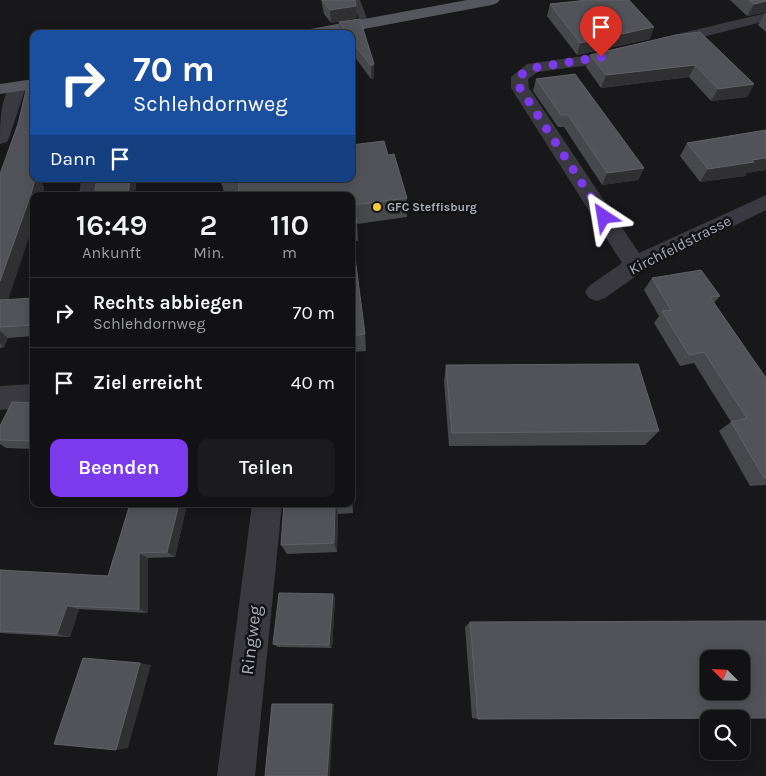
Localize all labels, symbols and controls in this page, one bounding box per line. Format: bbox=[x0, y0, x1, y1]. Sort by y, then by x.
pin bbox=[580, 6, 622, 57]
icon: arrive bbox=[587, 13, 615, 41]
text: 70 m bbox=[133, 49, 215, 90]
icon: right bbox=[50, 50, 115, 115]
text: Schlehdornweg bbox=[133, 91, 288, 117]
icon: arrive bbox=[106, 145, 134, 173]
text: Dann bbox=[50, 148, 96, 170]
position arrow bbox=[577, 190, 629, 242]
place label: GFC Steffisburg bbox=[387, 200, 477, 214]
marker: GFC Steffisburg bbox=[371, 201, 383, 213]
text: 16:49 bbox=[76, 207, 147, 243]
text: 2 bbox=[200, 207, 218, 243]
text: 110 bbox=[270, 207, 309, 243]
street label: Kirchfeldstrasse bbox=[626, 211, 734, 279]
text: Ankunft bbox=[82, 243, 141, 262]
text: Min. bbox=[193, 243, 224, 262]
text: m bbox=[282, 243, 297, 262]
text: Rechts abbiegen bbox=[93, 292, 243, 314]
icon: right bbox=[50, 299, 78, 327]
text: 70 m bbox=[293, 302, 335, 324]
text: Schlehdornweg bbox=[93, 314, 205, 333]
icon: arrive bbox=[50, 369, 78, 397]
text: Ziel erreicht bbox=[93, 372, 203, 394]
text: 40 m bbox=[291, 372, 335, 394]
button: Beenden bbox=[50, 439, 188, 497]
button: Teilen bbox=[198, 439, 335, 497]
street label: Ringweg bbox=[236, 604, 266, 676]
north arrow bbox=[700, 650, 750, 700]
map controls bbox=[700, 650, 750, 760]
button: search bbox=[700, 710, 750, 760]

